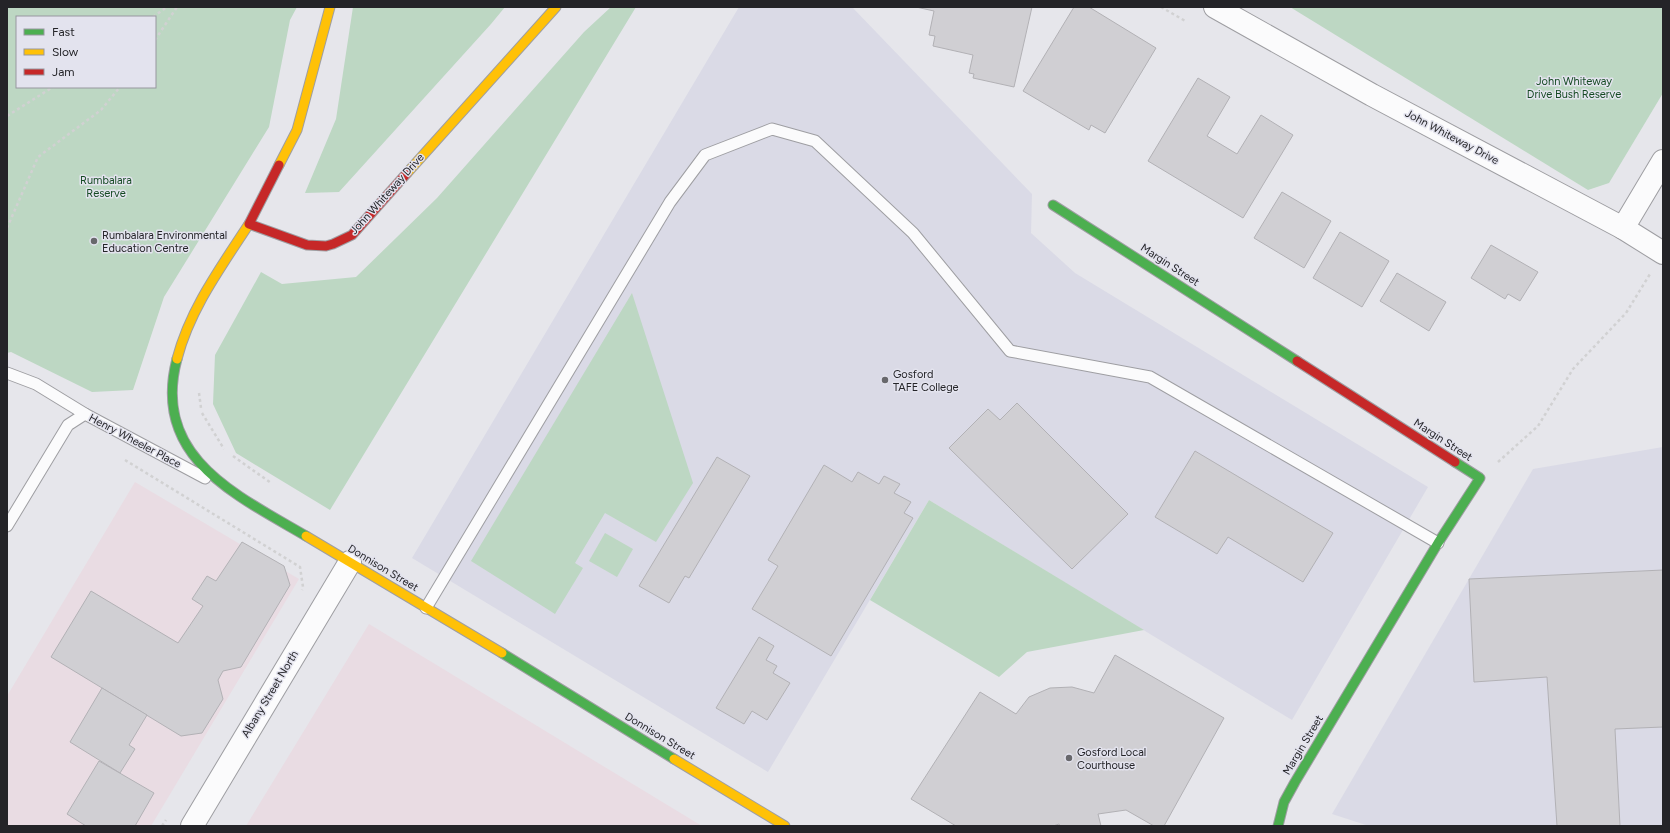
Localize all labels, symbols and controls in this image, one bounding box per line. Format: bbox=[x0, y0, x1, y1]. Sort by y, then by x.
legend bbox=[16, 16, 156, 88]
text: Fast bbox=[52, 25, 75, 39]
text: Slow bbox=[52, 45, 79, 59]
text: Jam bbox=[52, 65, 75, 79]
park label: John Whiteway Drive Bush Reserve bbox=[1527, 75, 1621, 101]
street label: John Whiteway Drive bbox=[1403, 107, 1501, 167]
street label: John Whiteway Drive bbox=[347, 151, 427, 237]
park label: Rumbalara Reserve bbox=[80, 174, 132, 200]
place label: Rumbalara Environmental Education Centre bbox=[102, 229, 227, 255]
marker: Rumbalara Environmental Education Centre bbox=[89, 236, 99, 246]
street label: Margin Street bbox=[1138, 241, 1202, 289]
place label: Gosford TAFE College bbox=[893, 368, 959, 394]
marker: Gosford TAFE College bbox=[880, 375, 890, 385]
street label: Henry Wheeler Place bbox=[87, 411, 183, 471]
street label: Margin Street bbox=[1411, 416, 1475, 464]
street label: Donnison Street bbox=[345, 542, 421, 594]
street label: Albany Street North bbox=[239, 648, 301, 740]
street label: Donnison Street bbox=[622, 710, 698, 762]
street label: Margin Street bbox=[1280, 713, 1326, 777]
place label: Gosford Local Courthouse bbox=[1077, 746, 1146, 772]
marker: Gosford Local Courthouse bbox=[1064, 753, 1074, 763]

